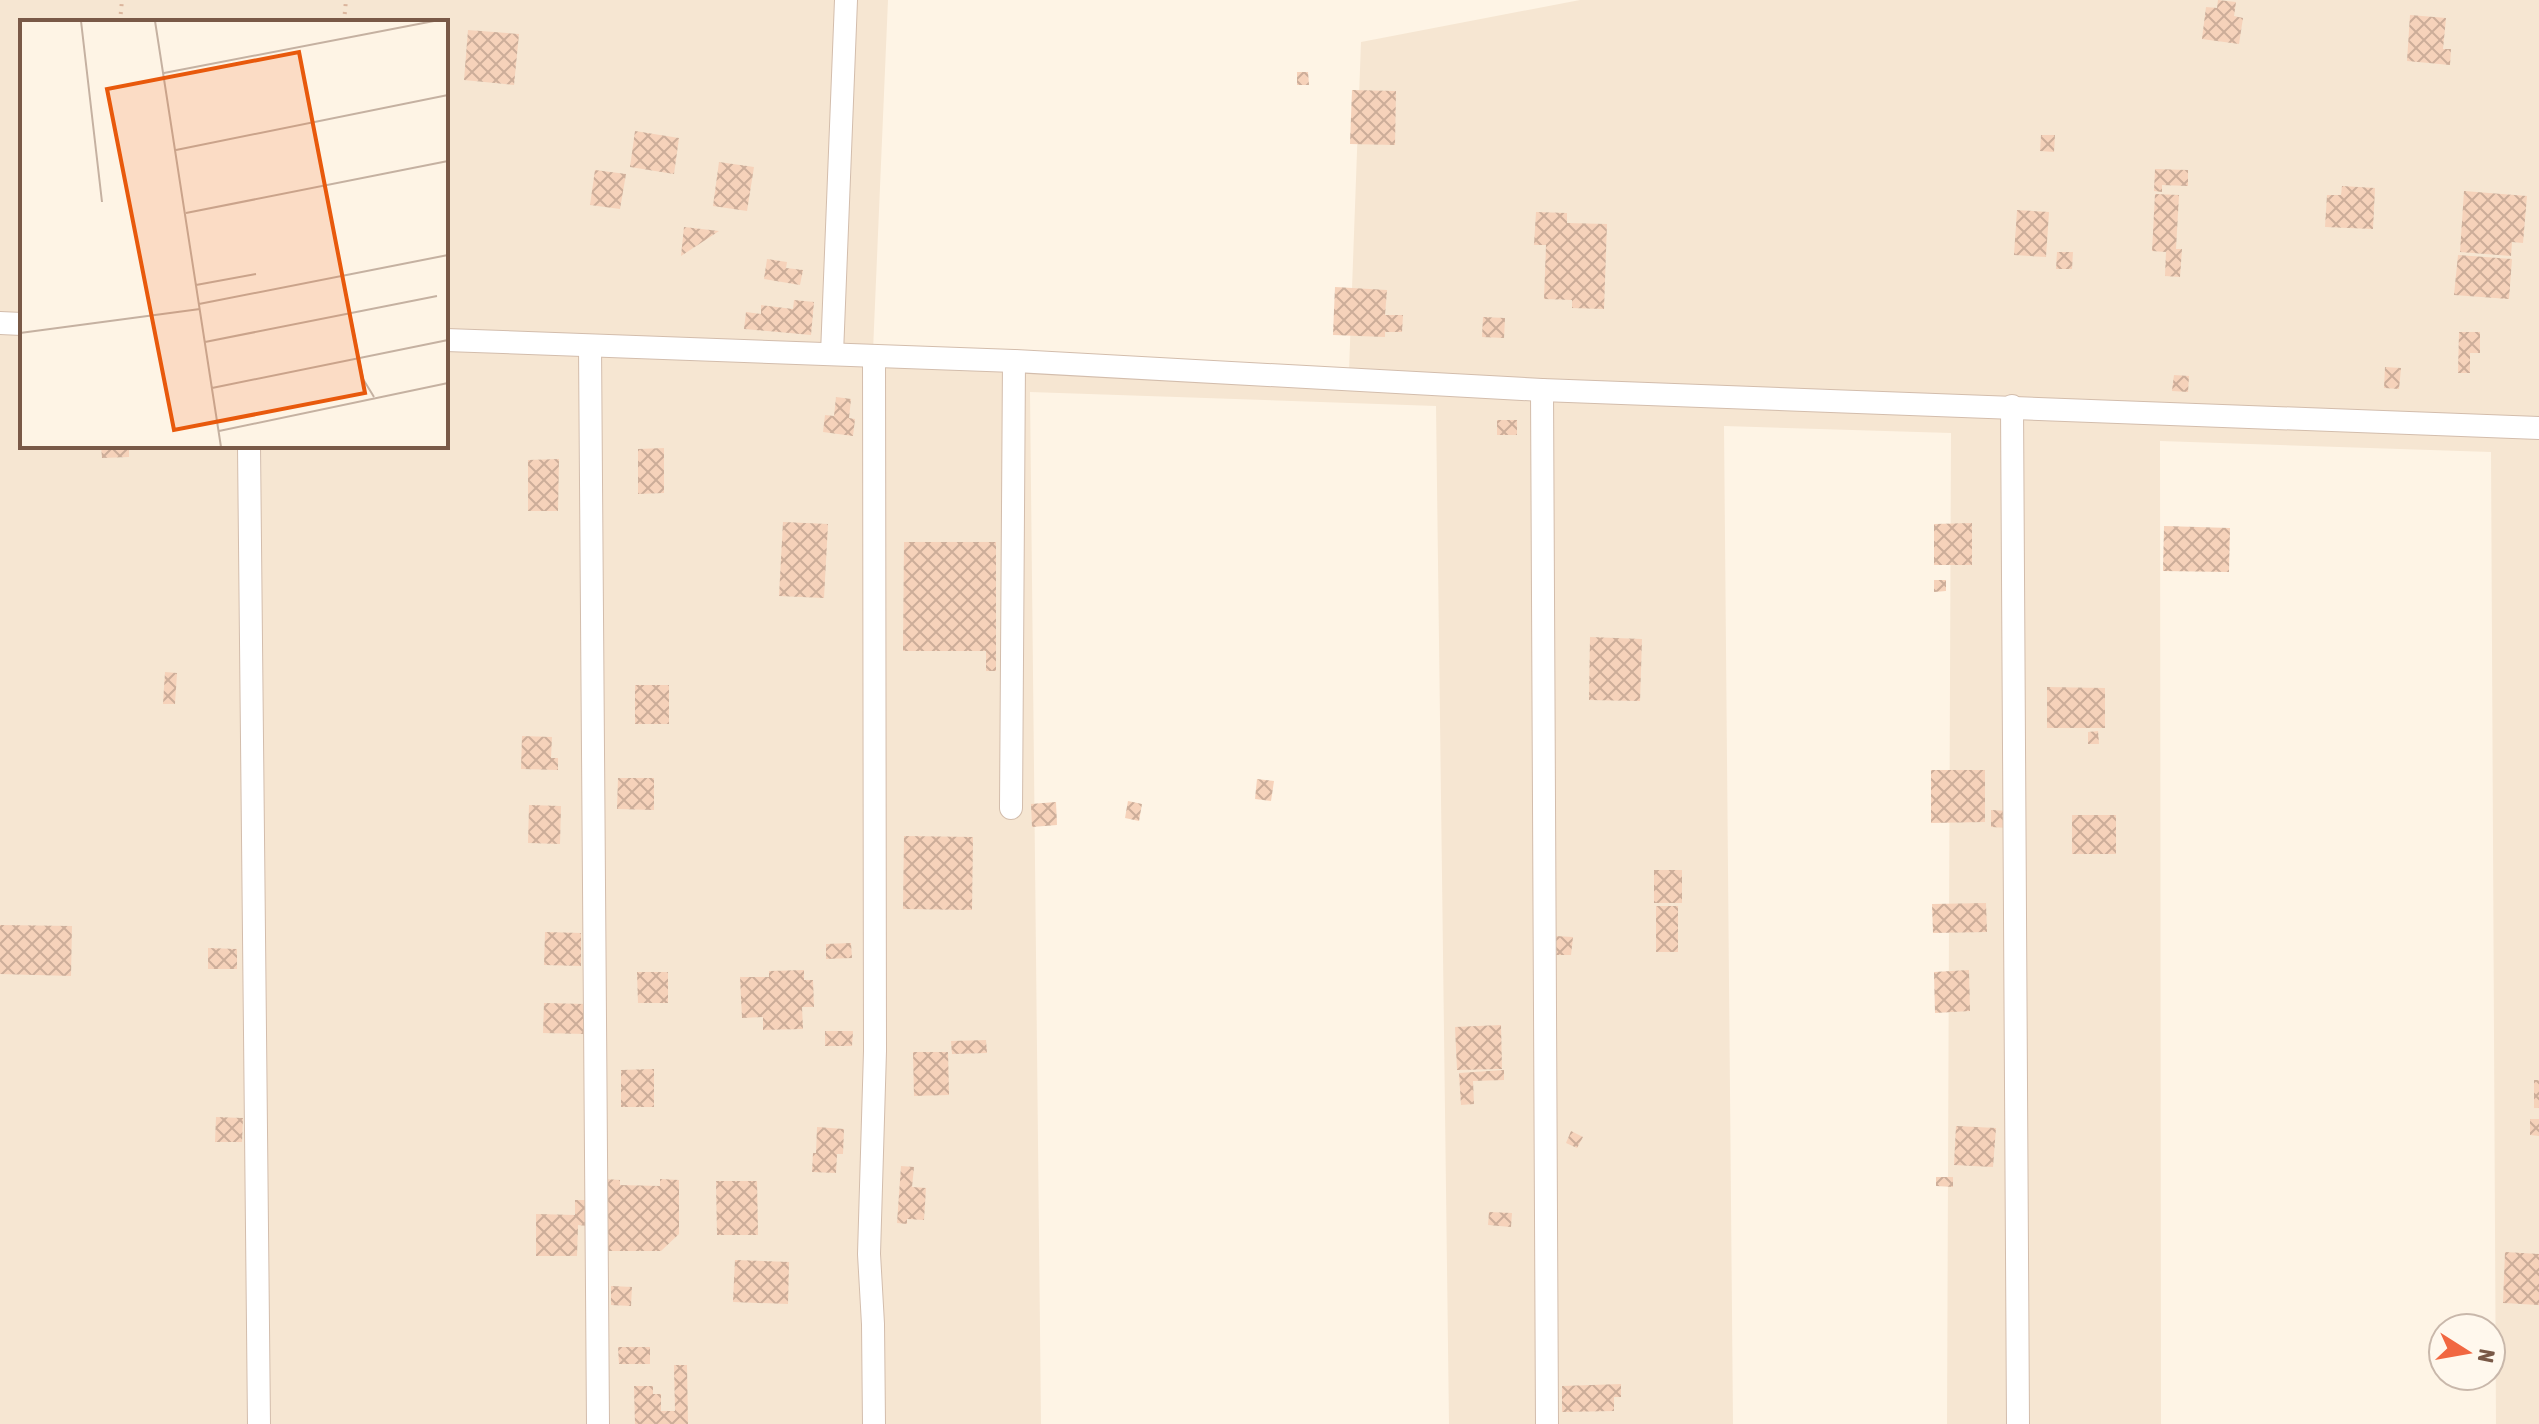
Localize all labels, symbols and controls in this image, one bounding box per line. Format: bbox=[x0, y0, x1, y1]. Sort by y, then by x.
inset map bbox=[20, 20, 448, 448]
north arrow bbox=[2427, 1312, 2507, 1392]
text: N bbox=[2473, 1347, 2501, 1365]

